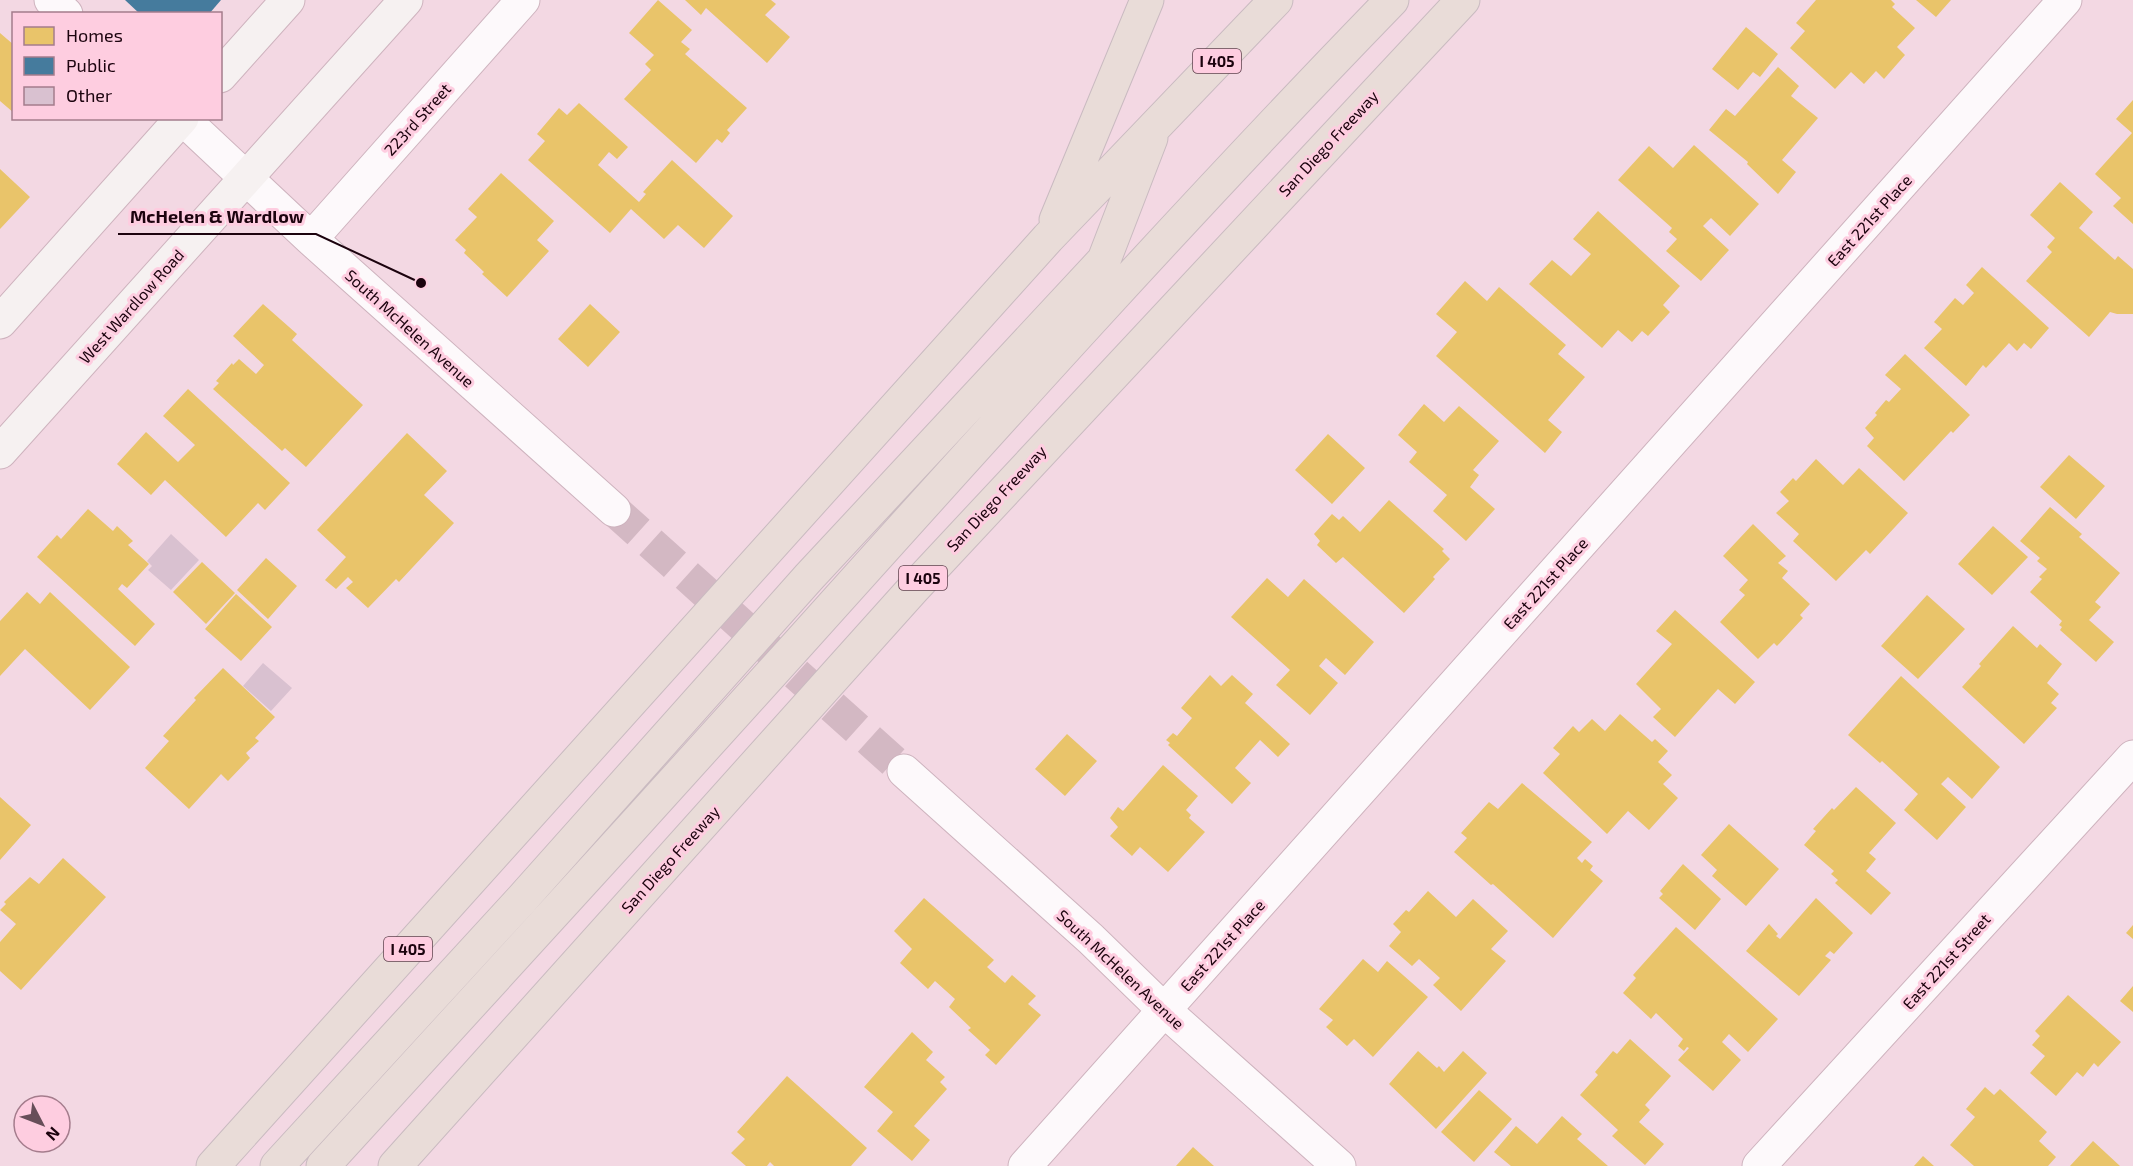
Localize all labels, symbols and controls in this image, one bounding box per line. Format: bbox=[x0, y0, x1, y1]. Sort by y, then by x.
legend bbox=[12, 12, 222, 120]
text: Homes bbox=[66, 24, 123, 46]
road number: I 405 bbox=[1193, 49, 1241, 73]
text: Public bbox=[66, 54, 116, 76]
street label: 223rd Street bbox=[380, 79, 454, 159]
text: Other bbox=[66, 84, 112, 106]
street label: San Diego Freeway bbox=[1274, 86, 1382, 200]
street label: East 221st Place bbox=[1823, 170, 1915, 270]
callout: McHelen & Wardlow bbox=[118, 198, 316, 234]
text: McHelen & Wardlow bbox=[130, 205, 305, 227]
street label: West Wardlow Road bbox=[75, 245, 187, 367]
street label: South McHelen Avenue bbox=[342, 265, 478, 391]
street label: San Diego Freeway bbox=[942, 441, 1050, 555]
street label: East 221st Place bbox=[1499, 533, 1591, 633]
road number: I 405 bbox=[899, 566, 947, 590]
street label: San Diego Freeway bbox=[617, 801, 723, 916]
street label: East 221st Place bbox=[1176, 895, 1268, 995]
street label: South McHelen Avenue bbox=[1054, 905, 1188, 1033]
street label: East 221st Street bbox=[1898, 909, 1994, 1013]
road number: I 405 bbox=[384, 937, 432, 961]
north arrow bbox=[12, 1094, 72, 1154]
text: N bbox=[43, 1124, 64, 1145]

